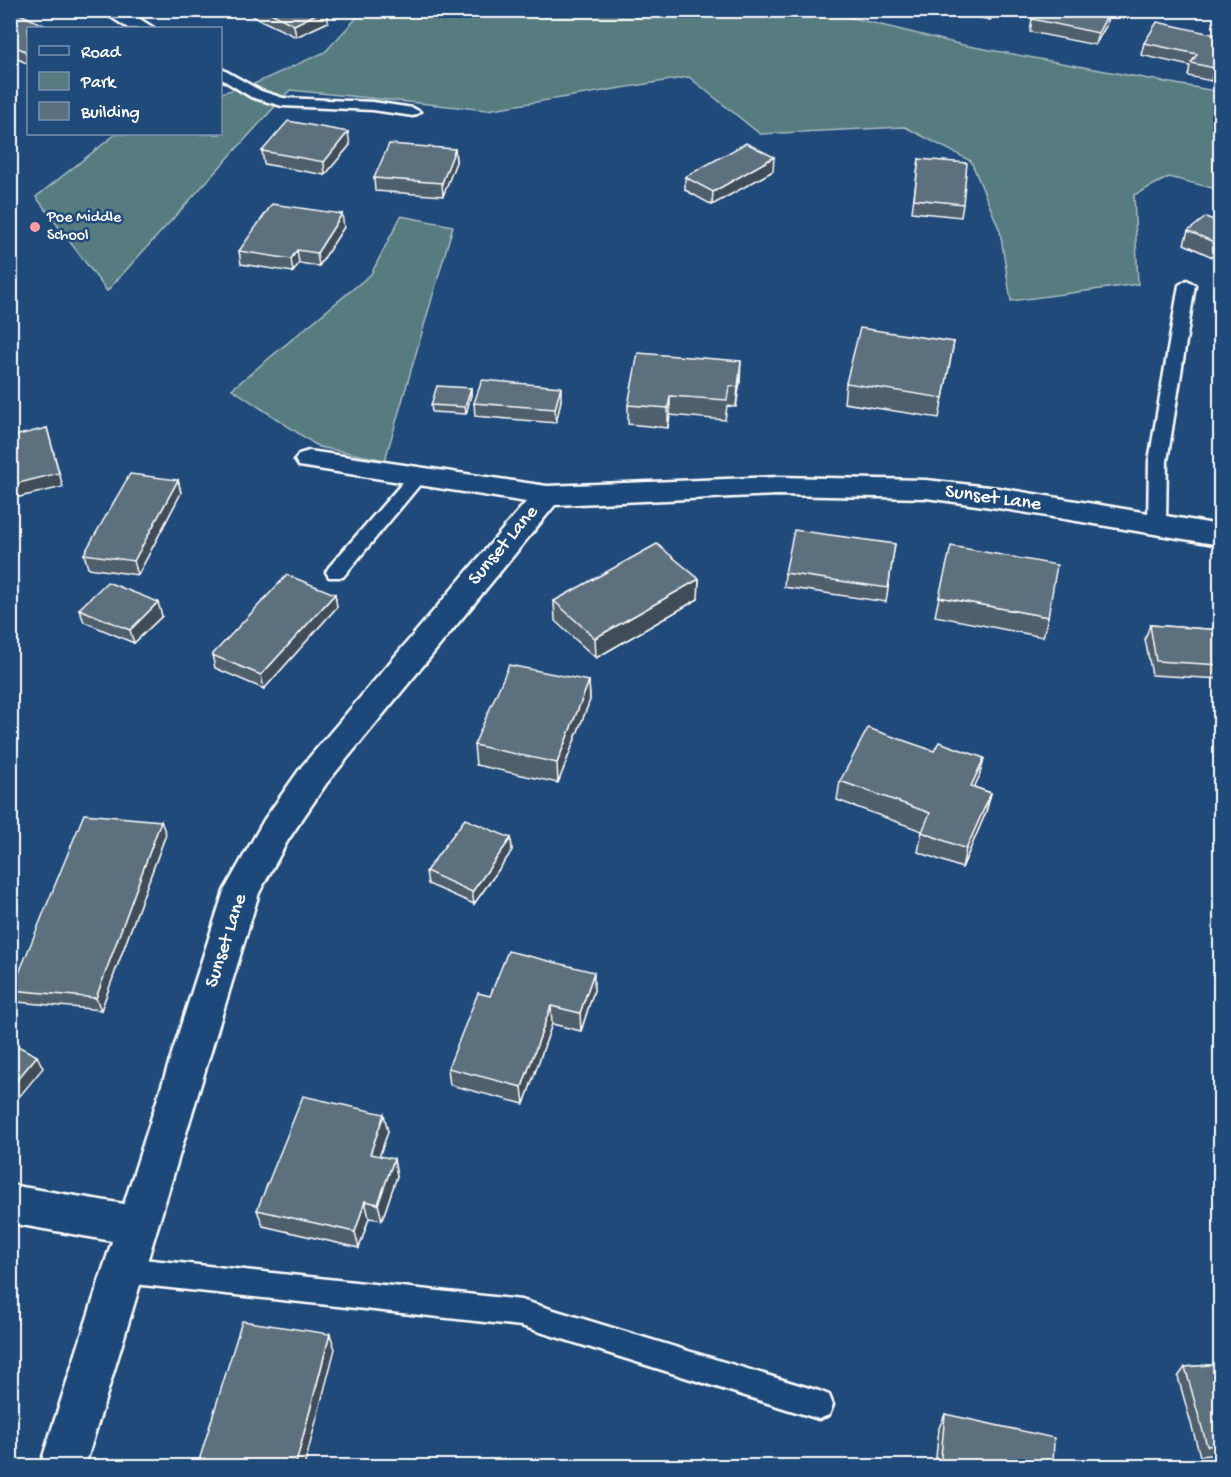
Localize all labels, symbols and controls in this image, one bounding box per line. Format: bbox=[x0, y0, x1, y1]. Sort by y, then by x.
legend bbox=[27, 27, 222, 135]
text: Road bbox=[81, 43, 122, 64]
text: Park bbox=[80, 73, 117, 94]
text: Building bbox=[80, 103, 140, 124]
place label: Poe Middle School bbox=[46, 209, 122, 246]
marker: Poe Middle School bbox=[28, 220, 42, 234]
street label: Sunset Lane bbox=[943, 481, 1043, 517]
street label: Sunset Lane bbox=[464, 501, 544, 591]
street label: Sunset Lane bbox=[201, 891, 253, 991]

